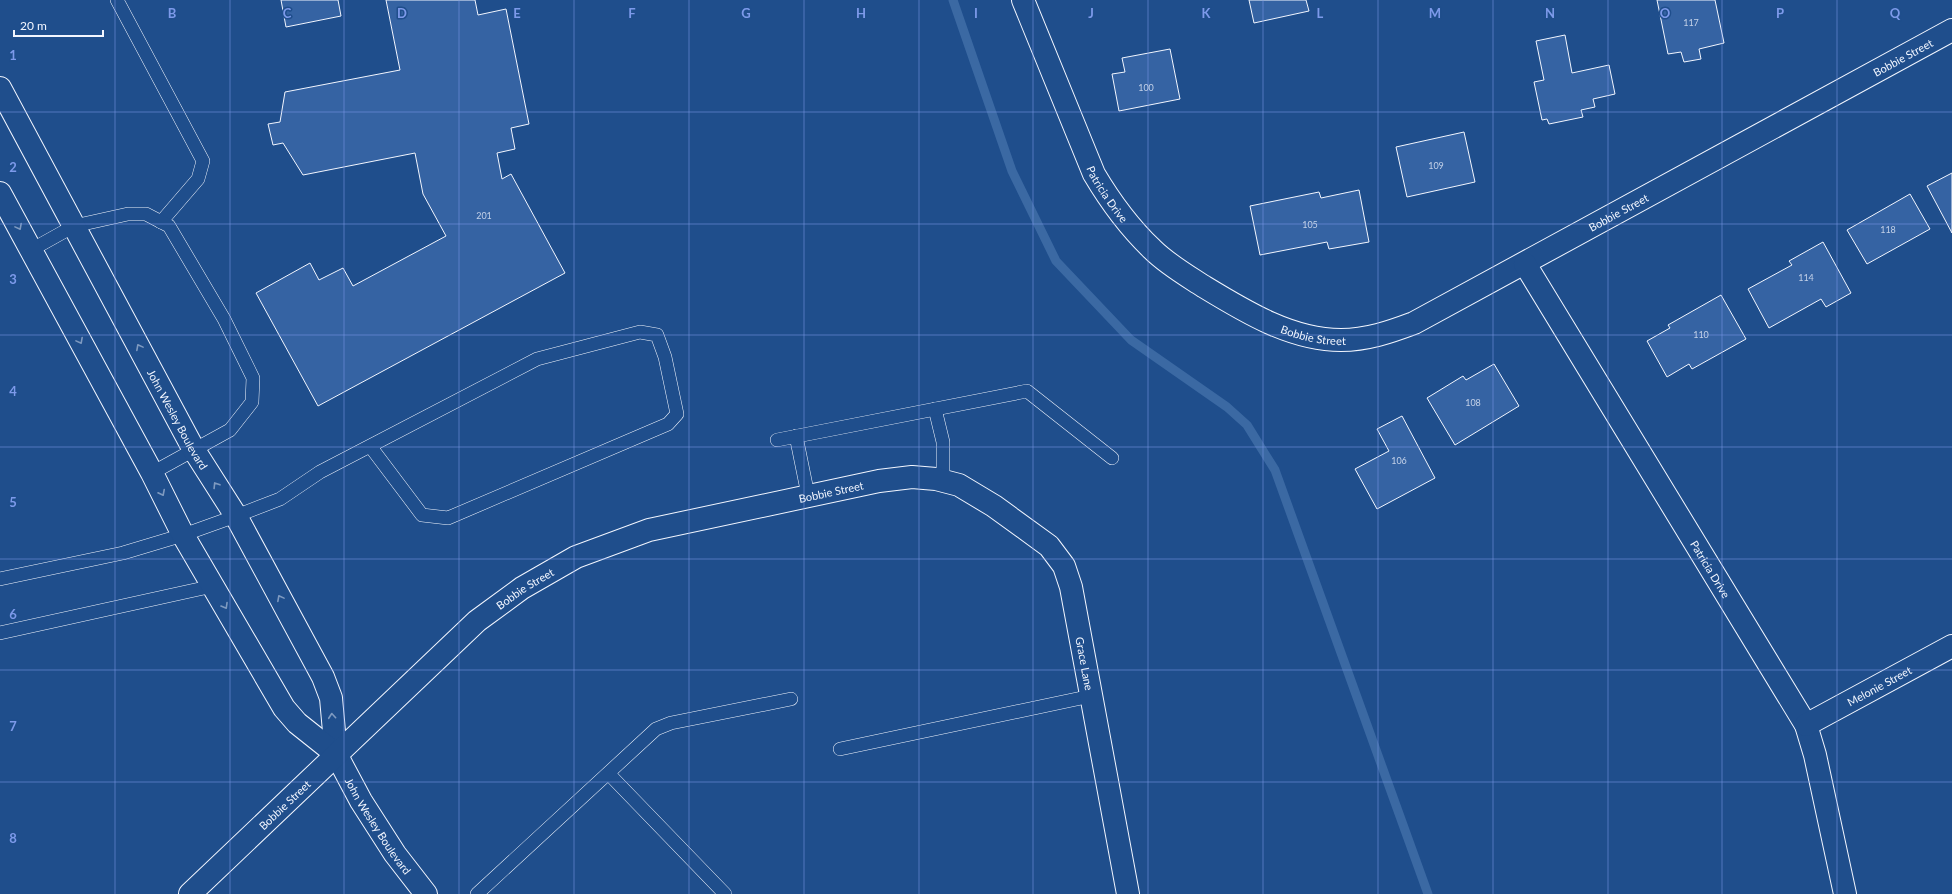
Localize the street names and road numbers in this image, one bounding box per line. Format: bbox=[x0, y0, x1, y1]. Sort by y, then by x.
street label: Bobbie Street bbox=[1871, 35, 1935, 78]
street label: Patricia Drive bbox=[1085, 164, 1131, 225]
street label: Bobbie Street bbox=[1586, 190, 1650, 233]
street label: Bobbie Street bbox=[1279, 322, 1346, 347]
street label: John Wesley Boulevard bbox=[145, 367, 211, 472]
street label: Bobbie Street bbox=[797, 478, 865, 504]
street label: Patricia Drive bbox=[1688, 538, 1733, 600]
street label: Bobbie Street bbox=[493, 565, 556, 611]
street label: Grace Lane bbox=[1074, 636, 1097, 691]
street label: Melonie Street bbox=[1845, 663, 1913, 708]
street label: John Wesley Boulevard bbox=[343, 775, 414, 876]
street label: Bobbie Street bbox=[256, 777, 313, 832]

